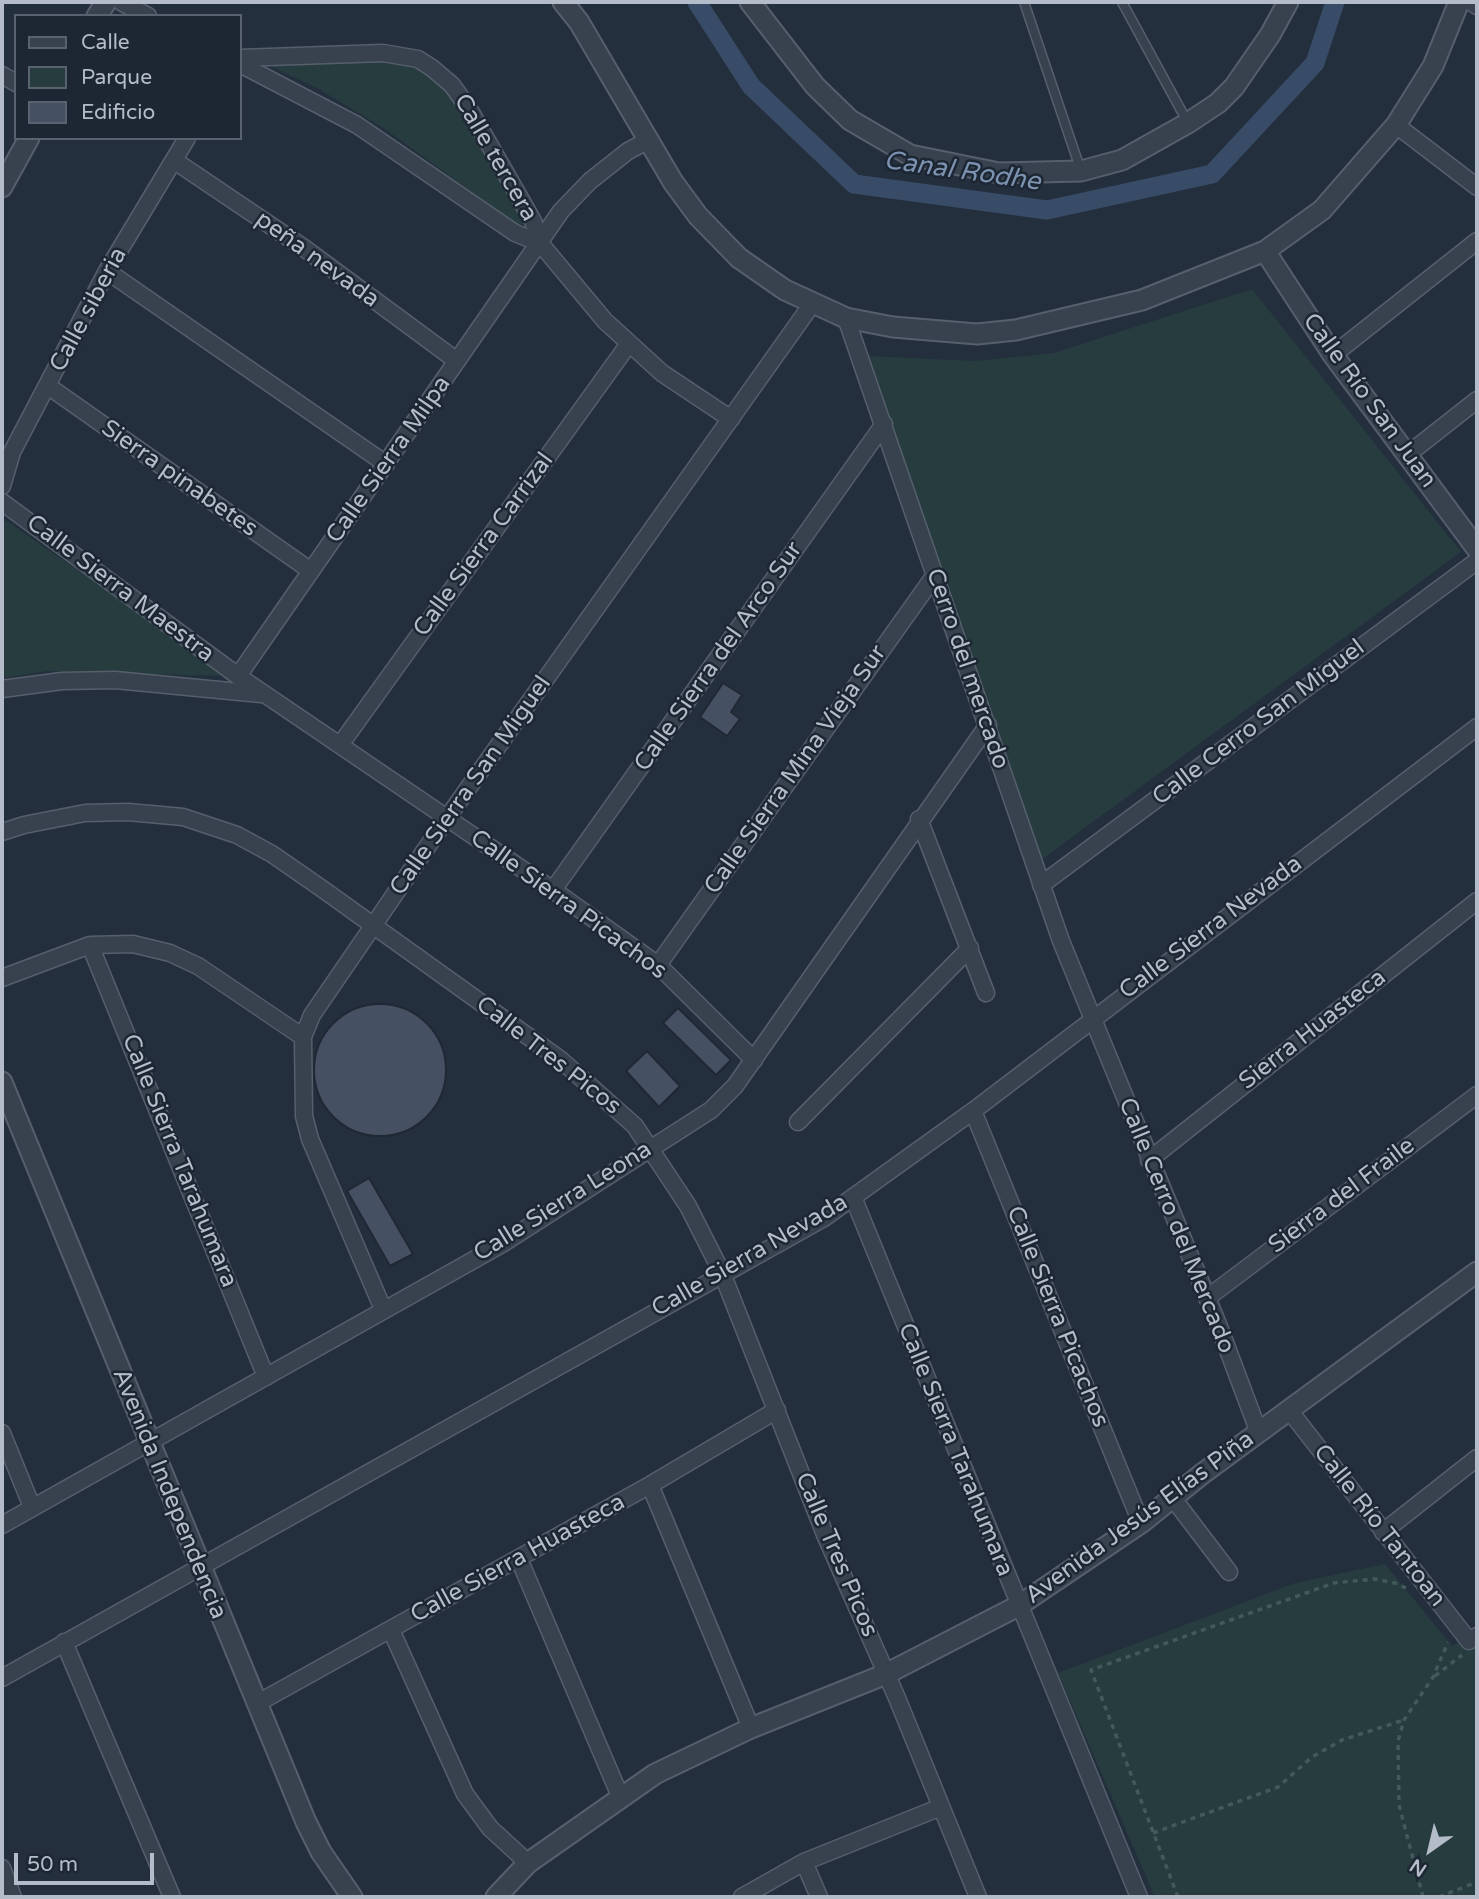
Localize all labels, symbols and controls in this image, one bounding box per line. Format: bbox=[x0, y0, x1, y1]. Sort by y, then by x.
legend bbox=[14, 14, 242, 140]
text: Calle bbox=[81, 30, 130, 55]
text: Parque bbox=[81, 65, 152, 90]
street label: Calle tercera bbox=[447, 89, 543, 227]
text: Edificio bbox=[81, 100, 155, 125]
water label: Canal Rodhe bbox=[882, 146, 1042, 198]
street label: peña nevada bbox=[250, 205, 384, 315]
street label: Calle siberia bbox=[44, 243, 134, 377]
street label: Calle Río San Juan bbox=[1296, 308, 1442, 494]
street label: Calle Sierra Milpa bbox=[321, 371, 457, 549]
street label: Sierra pinabetes bbox=[95, 414, 263, 544]
street label: Calle Sierra Carrizal bbox=[408, 447, 560, 643]
street label: Calle Sierra Maestra bbox=[20, 509, 220, 669]
street label: Calle Sierra del Arco Sur bbox=[629, 537, 809, 777]
street label: Cerro del mercado bbox=[919, 565, 1015, 773]
street label: Calle Cerro San Miguel bbox=[1147, 634, 1371, 812]
street label: Calle Sierra Mina Vieja Sur bbox=[699, 640, 893, 900]
street label: Calle Sierra San Miguel bbox=[384, 671, 558, 901]
street label: Calle Sierra Picachos bbox=[464, 824, 672, 986]
street label: Calle Sierra Nevada bbox=[1114, 850, 1308, 1006]
street label: Sierra Huasteca bbox=[1234, 964, 1392, 1096]
street label: Calle Tres Picos bbox=[470, 990, 626, 1122]
street label: Calle Sierra Tarahumara bbox=[115, 1030, 243, 1292]
street label: Calle Cerro del Mercado bbox=[1112, 1094, 1240, 1358]
street label: Sierra del Fraile bbox=[1263, 1132, 1421, 1260]
street label: Calle Sierra Leona bbox=[469, 1136, 657, 1268]
street label: Calle Sierra Nevada bbox=[647, 1188, 853, 1324]
street label: Calle Sierra Picachos bbox=[999, 1202, 1115, 1432]
street label: Calle Sierra Tarahumara bbox=[891, 1319, 1019, 1581]
street label: Avenida Independencia bbox=[106, 1365, 232, 1623]
street label: Avenida Jesús Elías Piña bbox=[1020, 1425, 1260, 1611]
street label: Calle Río Tantoan bbox=[1307, 1439, 1451, 1613]
street label: Calle Tres Picos bbox=[788, 1468, 884, 1642]
street label: Calle Sierra Huasteca bbox=[406, 1488, 630, 1630]
north arrow bbox=[1395, 1815, 1465, 1885]
scale bar bbox=[18, 1840, 158, 1884]
text: 50 m bbox=[27, 1852, 78, 1877]
text: N bbox=[1406, 1854, 1431, 1881]

